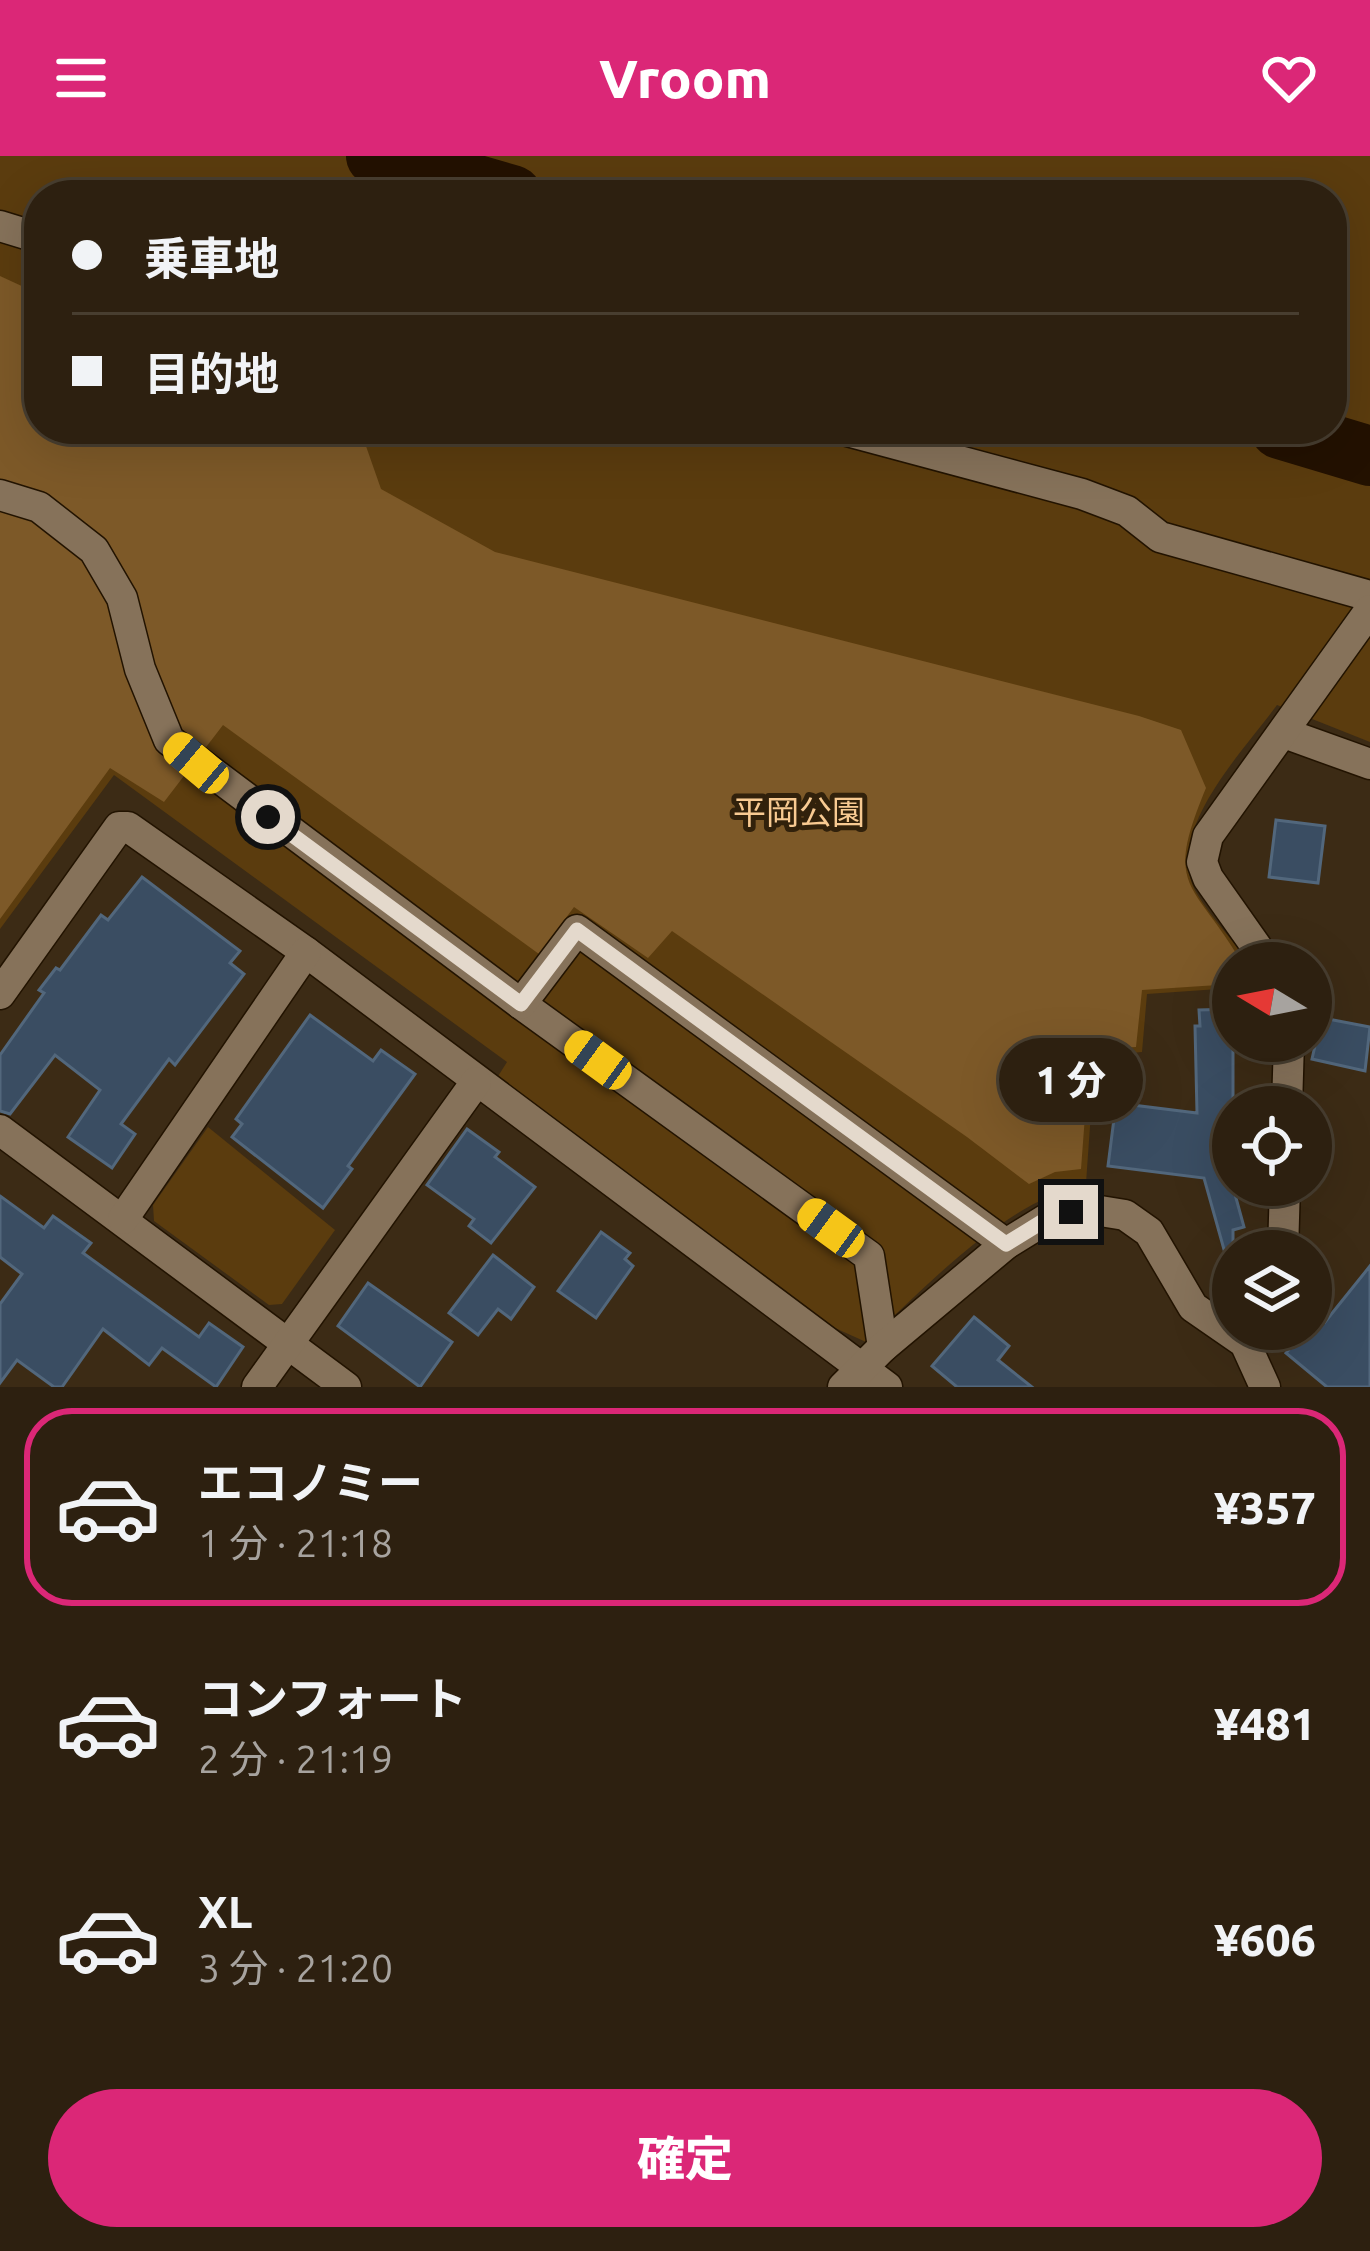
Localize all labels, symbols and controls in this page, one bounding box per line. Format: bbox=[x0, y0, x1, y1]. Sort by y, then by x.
icon: menu bbox=[48, 45, 114, 111]
icon: heart bbox=[1256, 45, 1322, 111]
text: Vroom bbox=[599, 48, 771, 108]
text: 乗車地 bbox=[144, 233, 279, 284]
text: 目的地 bbox=[144, 348, 279, 399]
car bbox=[157, 726, 235, 800]
route start bbox=[241, 790, 295, 844]
park label: 平岡公園 bbox=[733, 793, 865, 830]
north arrow bbox=[1212, 942, 1332, 1062]
map controls bbox=[1212, 942, 1332, 1350]
car bbox=[558, 1024, 638, 1096]
callout: 1 分 bbox=[999, 1038, 1143, 1122]
text: 1 分 bbox=[1036, 1058, 1106, 1101]
button: locate bbox=[1212, 1086, 1332, 1206]
route end bbox=[1044, 1185, 1098, 1239]
car bbox=[791, 1192, 871, 1264]
button: layers bbox=[1212, 1230, 1332, 1350]
icon: car bbox=[54, 1453, 162, 1561]
text: エコノミー bbox=[198, 1457, 423, 1508]
text: ¥357 bbox=[1214, 1482, 1316, 1533]
text: 1 分 · 21:18 bbox=[198, 1521, 393, 1564]
icon: car bbox=[54, 1669, 162, 1777]
text: コンフォート bbox=[198, 1673, 467, 1724]
text: ¥481 bbox=[1214, 1698, 1316, 1749]
text: 2 分 · 21:19 bbox=[198, 1737, 393, 1780]
icon: car bbox=[54, 1885, 162, 1993]
text: XL bbox=[198, 1886, 252, 1937]
text: ¥606 bbox=[1214, 1914, 1316, 1965]
text: 3 分 · 21:20 bbox=[198, 1946, 393, 1989]
button: 確定 bbox=[48, 2089, 1322, 2227]

